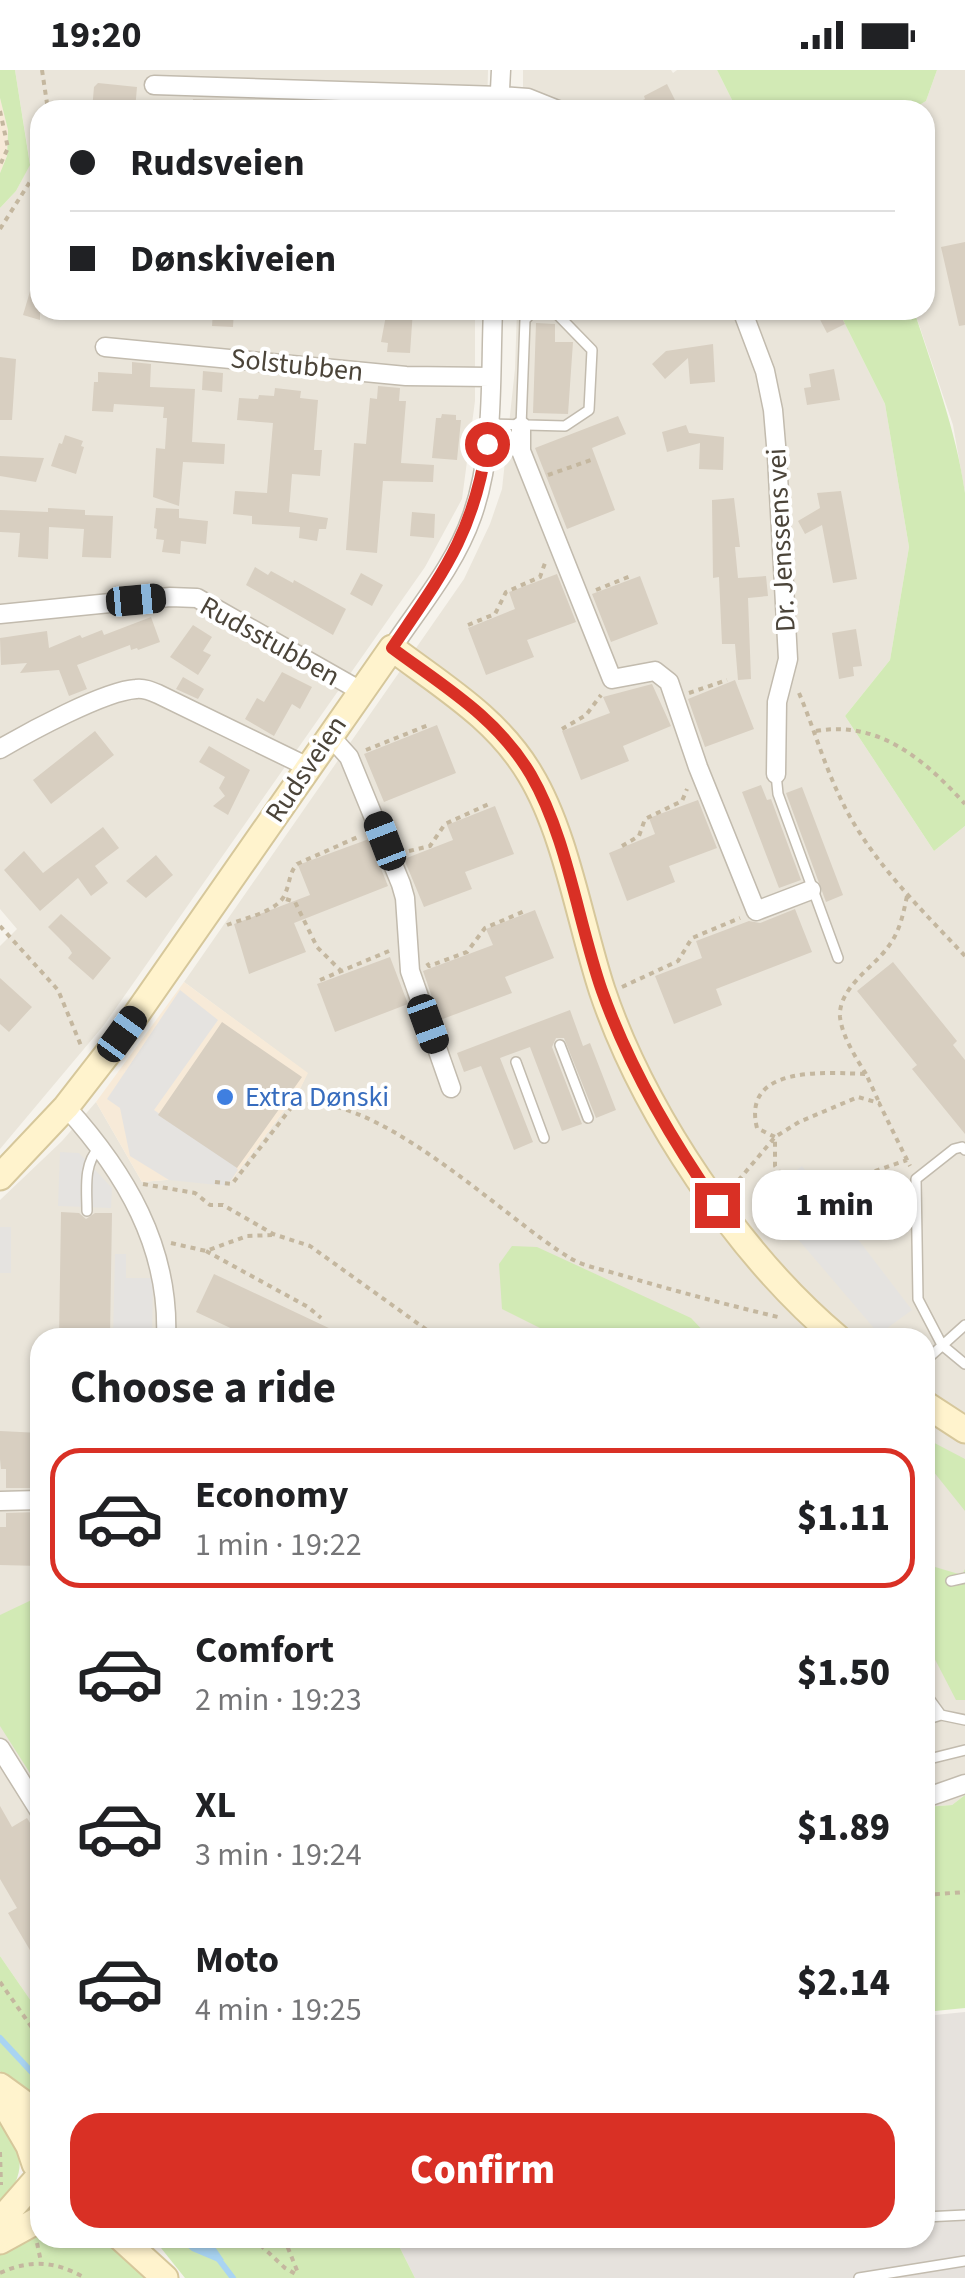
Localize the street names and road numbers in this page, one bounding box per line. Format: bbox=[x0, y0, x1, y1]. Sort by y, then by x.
street label: Solstubben bbox=[229, 338, 365, 392]
street label: Dr. Jenssens vei bbox=[756, 447, 806, 633]
street label: Rudsstubben bbox=[193, 586, 347, 696]
street label: Rudsveien bbox=[255, 707, 357, 831]

